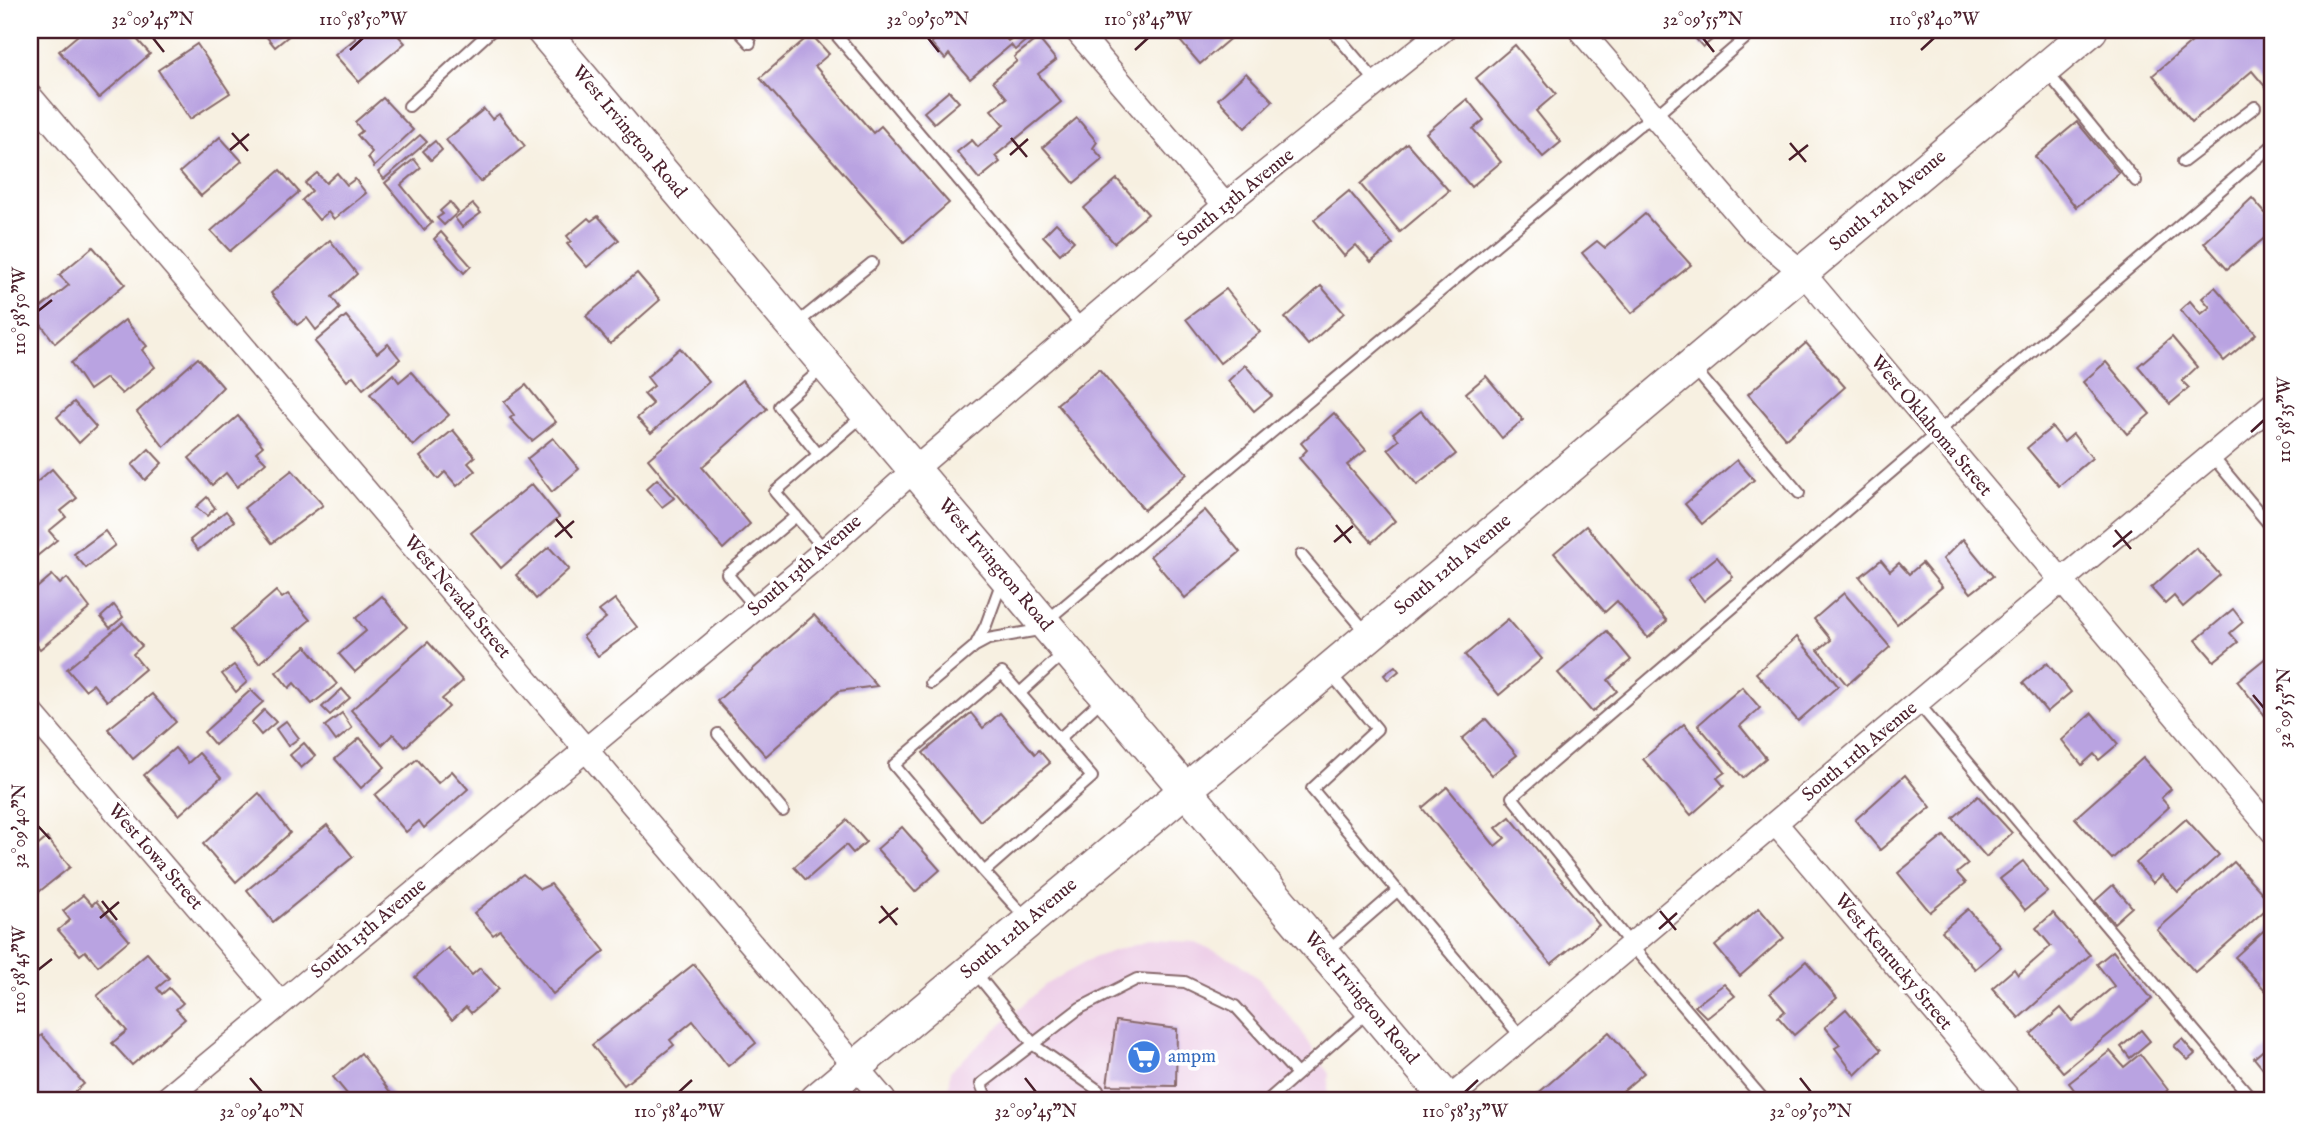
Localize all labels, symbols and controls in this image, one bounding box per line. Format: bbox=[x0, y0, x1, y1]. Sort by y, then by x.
text: 32°09'45"N bbox=[112, 9, 195, 32]
text: 110°58'50"W bbox=[319, 9, 408, 32]
text: 32°09'50"N bbox=[887, 9, 970, 32]
text: 110°58'45"W bbox=[1104, 9, 1193, 32]
text: 32°09'55"N bbox=[1663, 9, 1743, 32]
text: 110°58'40"W bbox=[1889, 9, 1980, 32]
street label: West Irvington Road bbox=[566, 61, 692, 204]
street label: South 13th Avenue bbox=[1173, 143, 1300, 252]
street label: South 12th Avenue bbox=[1825, 145, 1952, 257]
text: 110°58'50"W bbox=[9, 266, 32, 355]
street label: West Oklahoma Street bbox=[1865, 350, 1997, 502]
text: 110°58'35"W bbox=[2274, 376, 2297, 463]
street label: West Irvington Road bbox=[932, 494, 1058, 637]
street label: South 12th Avenue bbox=[1390, 509, 1517, 621]
street label: South 13th Avenue bbox=[743, 510, 867, 622]
street label: West Nevada Street bbox=[398, 530, 516, 664]
text: 32°09'55"N bbox=[2274, 668, 2297, 748]
street label: South 11th Avenue bbox=[1797, 696, 1923, 807]
text: 32°09'40"N bbox=[9, 783, 32, 868]
street label: West Iowa Street bbox=[102, 799, 208, 916]
street label: South 13th Avenue bbox=[306, 873, 432, 984]
street label: South 12th Avenue bbox=[956, 873, 1083, 985]
street label: West Kentucky Street bbox=[1829, 889, 1958, 1036]
text: 110°58'45"W bbox=[9, 925, 32, 1014]
street label: West Irvington Road bbox=[1298, 927, 1424, 1070]
supermarket icon: ampm bbox=[1125, 1038, 1163, 1076]
place label: ampm bbox=[1168, 1045, 1216, 1069]
text: 32°09'40"N bbox=[220, 1101, 305, 1124]
text: 110°58'40"W bbox=[634, 1101, 725, 1124]
text: 32°09'45"N bbox=[995, 1101, 1078, 1124]
text: 110°58'35"W bbox=[1422, 1101, 1509, 1124]
text: 32°09'50"N bbox=[1770, 1101, 1853, 1124]

